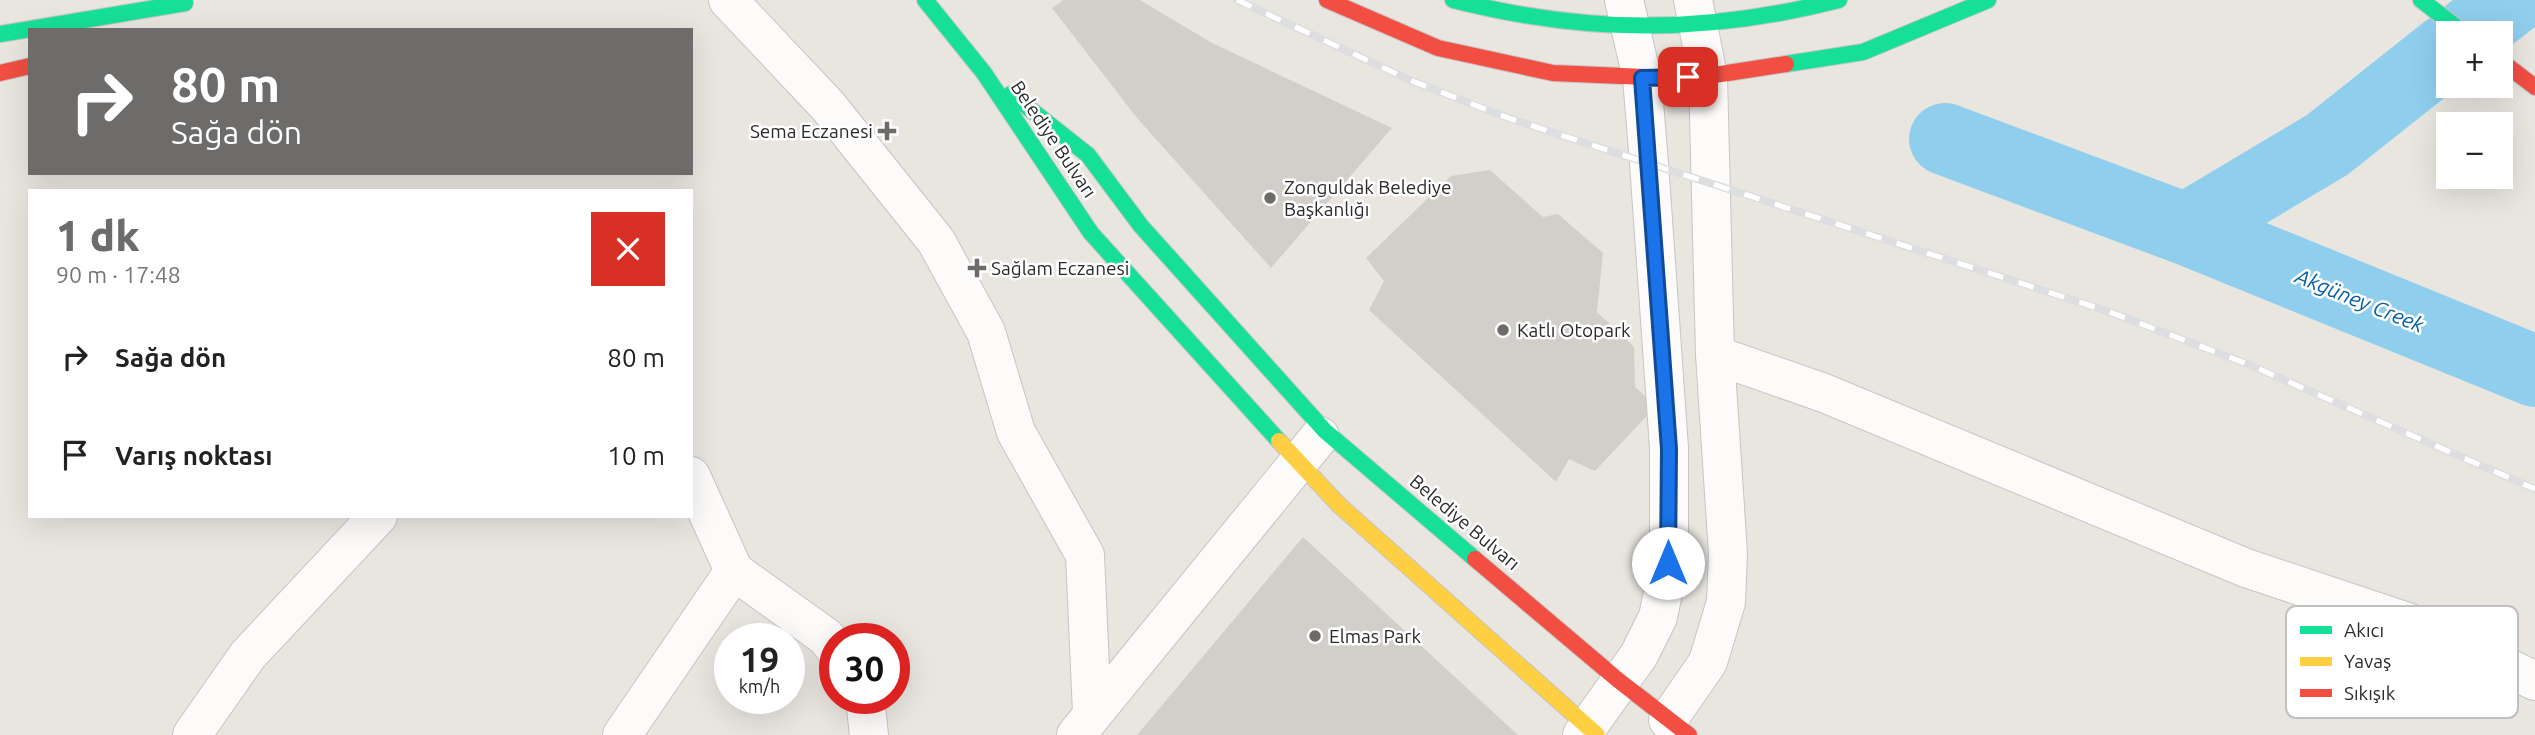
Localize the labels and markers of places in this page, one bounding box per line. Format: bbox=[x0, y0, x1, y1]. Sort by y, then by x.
pin bbox=[1658, 47, 1718, 107]
place label: Sema Eczanesi bbox=[750, 120, 873, 142]
marker: Sema Eczanesi bbox=[879, 123, 895, 139]
place label: Zonguldak Belediye Başkanlığı bbox=[1284, 176, 1451, 220]
marker: Zonguldak Belediye Başkanlığı bbox=[1262, 190, 1278, 206]
place label: Sağlam Eczanesi bbox=[991, 257, 1129, 279]
marker: Sağlam Eczanesi bbox=[969, 260, 985, 276]
place label: Katlı Otopark bbox=[1517, 319, 1631, 341]
marker: Katlı Otopark bbox=[1495, 322, 1511, 338]
place label: Elmas Park bbox=[1329, 625, 1422, 647]
marker: Elmas Park bbox=[1307, 628, 1323, 644]

